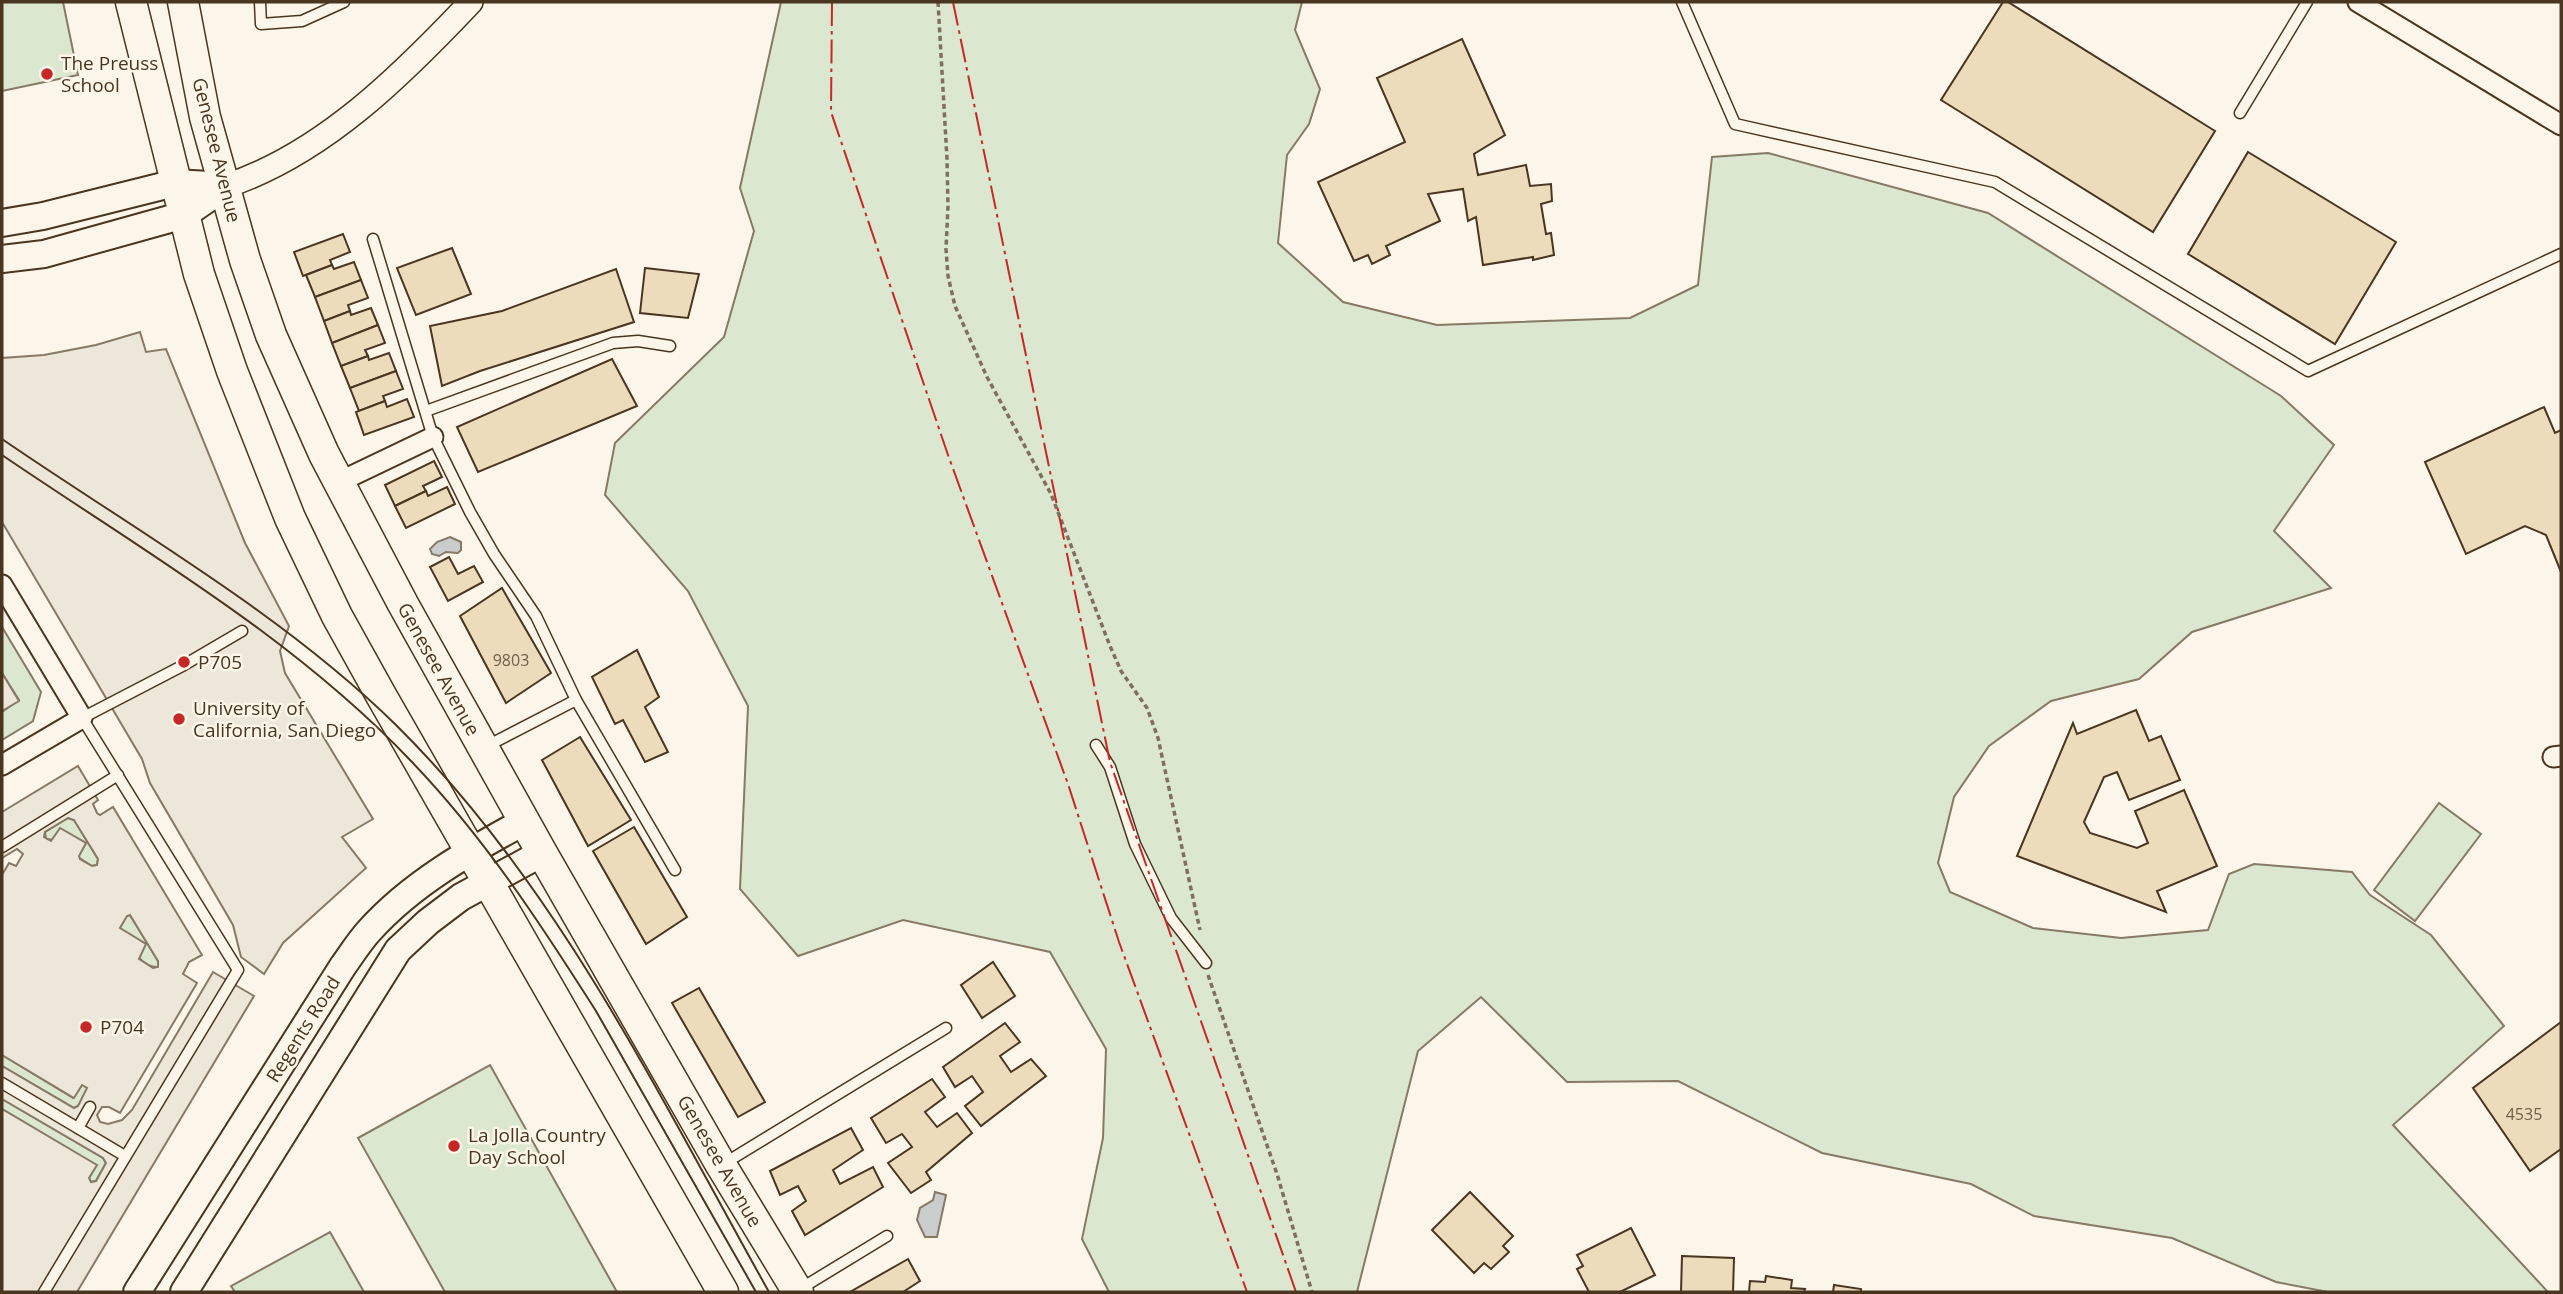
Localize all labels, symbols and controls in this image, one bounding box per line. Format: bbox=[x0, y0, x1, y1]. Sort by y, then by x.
place label: The Preuss School bbox=[61, 50, 158, 98]
marker: The Preuss School bbox=[39, 66, 55, 82]
street label: Genesee Avenue bbox=[186, 75, 248, 225]
street label: Genesee Avenue bbox=[392, 598, 486, 740]
place label: P705 bbox=[198, 649, 242, 675]
house number: 9803 bbox=[493, 649, 529, 671]
marker: P705 bbox=[176, 654, 192, 670]
place label: University of California, San Diego bbox=[193, 695, 376, 743]
marker: University of California, San Diego bbox=[171, 711, 187, 727]
street label: Regents Road bbox=[260, 971, 346, 1087]
place label: P704 bbox=[100, 1014, 144, 1040]
marker: P704 bbox=[78, 1019, 94, 1035]
street label: Genesee Avenue bbox=[672, 1090, 768, 1232]
house number: 4535 bbox=[2506, 1103, 2542, 1125]
place label: La Jolla Country Day School bbox=[468, 1122, 606, 1170]
marker: La Jolla Country Day School bbox=[446, 1138, 462, 1154]

